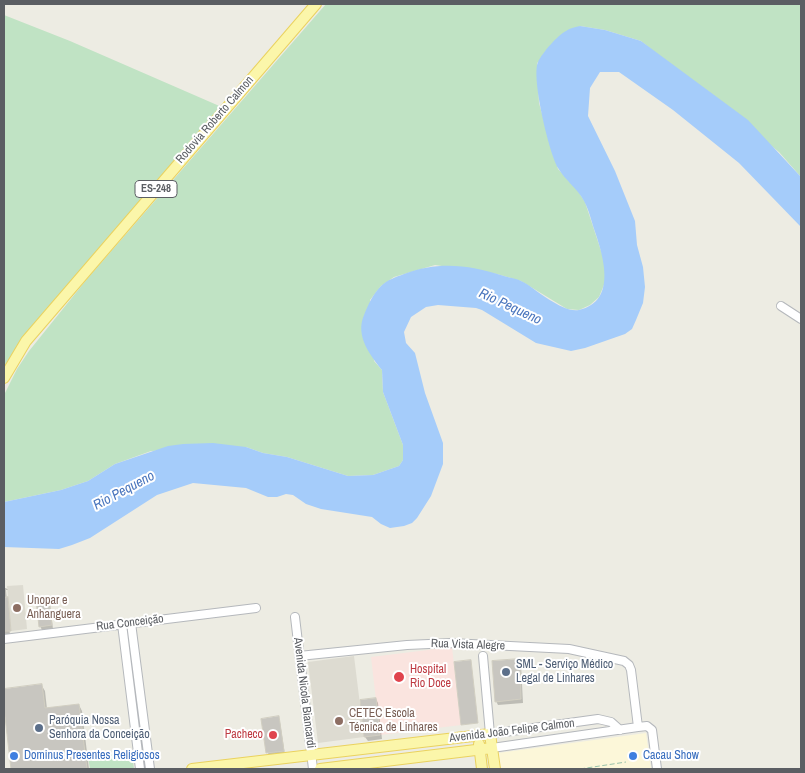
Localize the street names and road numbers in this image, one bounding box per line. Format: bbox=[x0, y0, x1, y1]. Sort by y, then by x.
street label: Rodovia Roberto Calmon bbox=[173, 73, 257, 167]
road number: ES-248 bbox=[135, 180, 177, 198]
street label: Rua Conceição bbox=[95, 612, 165, 634]
street label: Avenida Nicola Biancardi bbox=[290, 637, 318, 749]
street label: Rua Vista Alegre bbox=[431, 637, 505, 653]
street label: Avenida João Felipe Calmon bbox=[448, 716, 576, 746]

